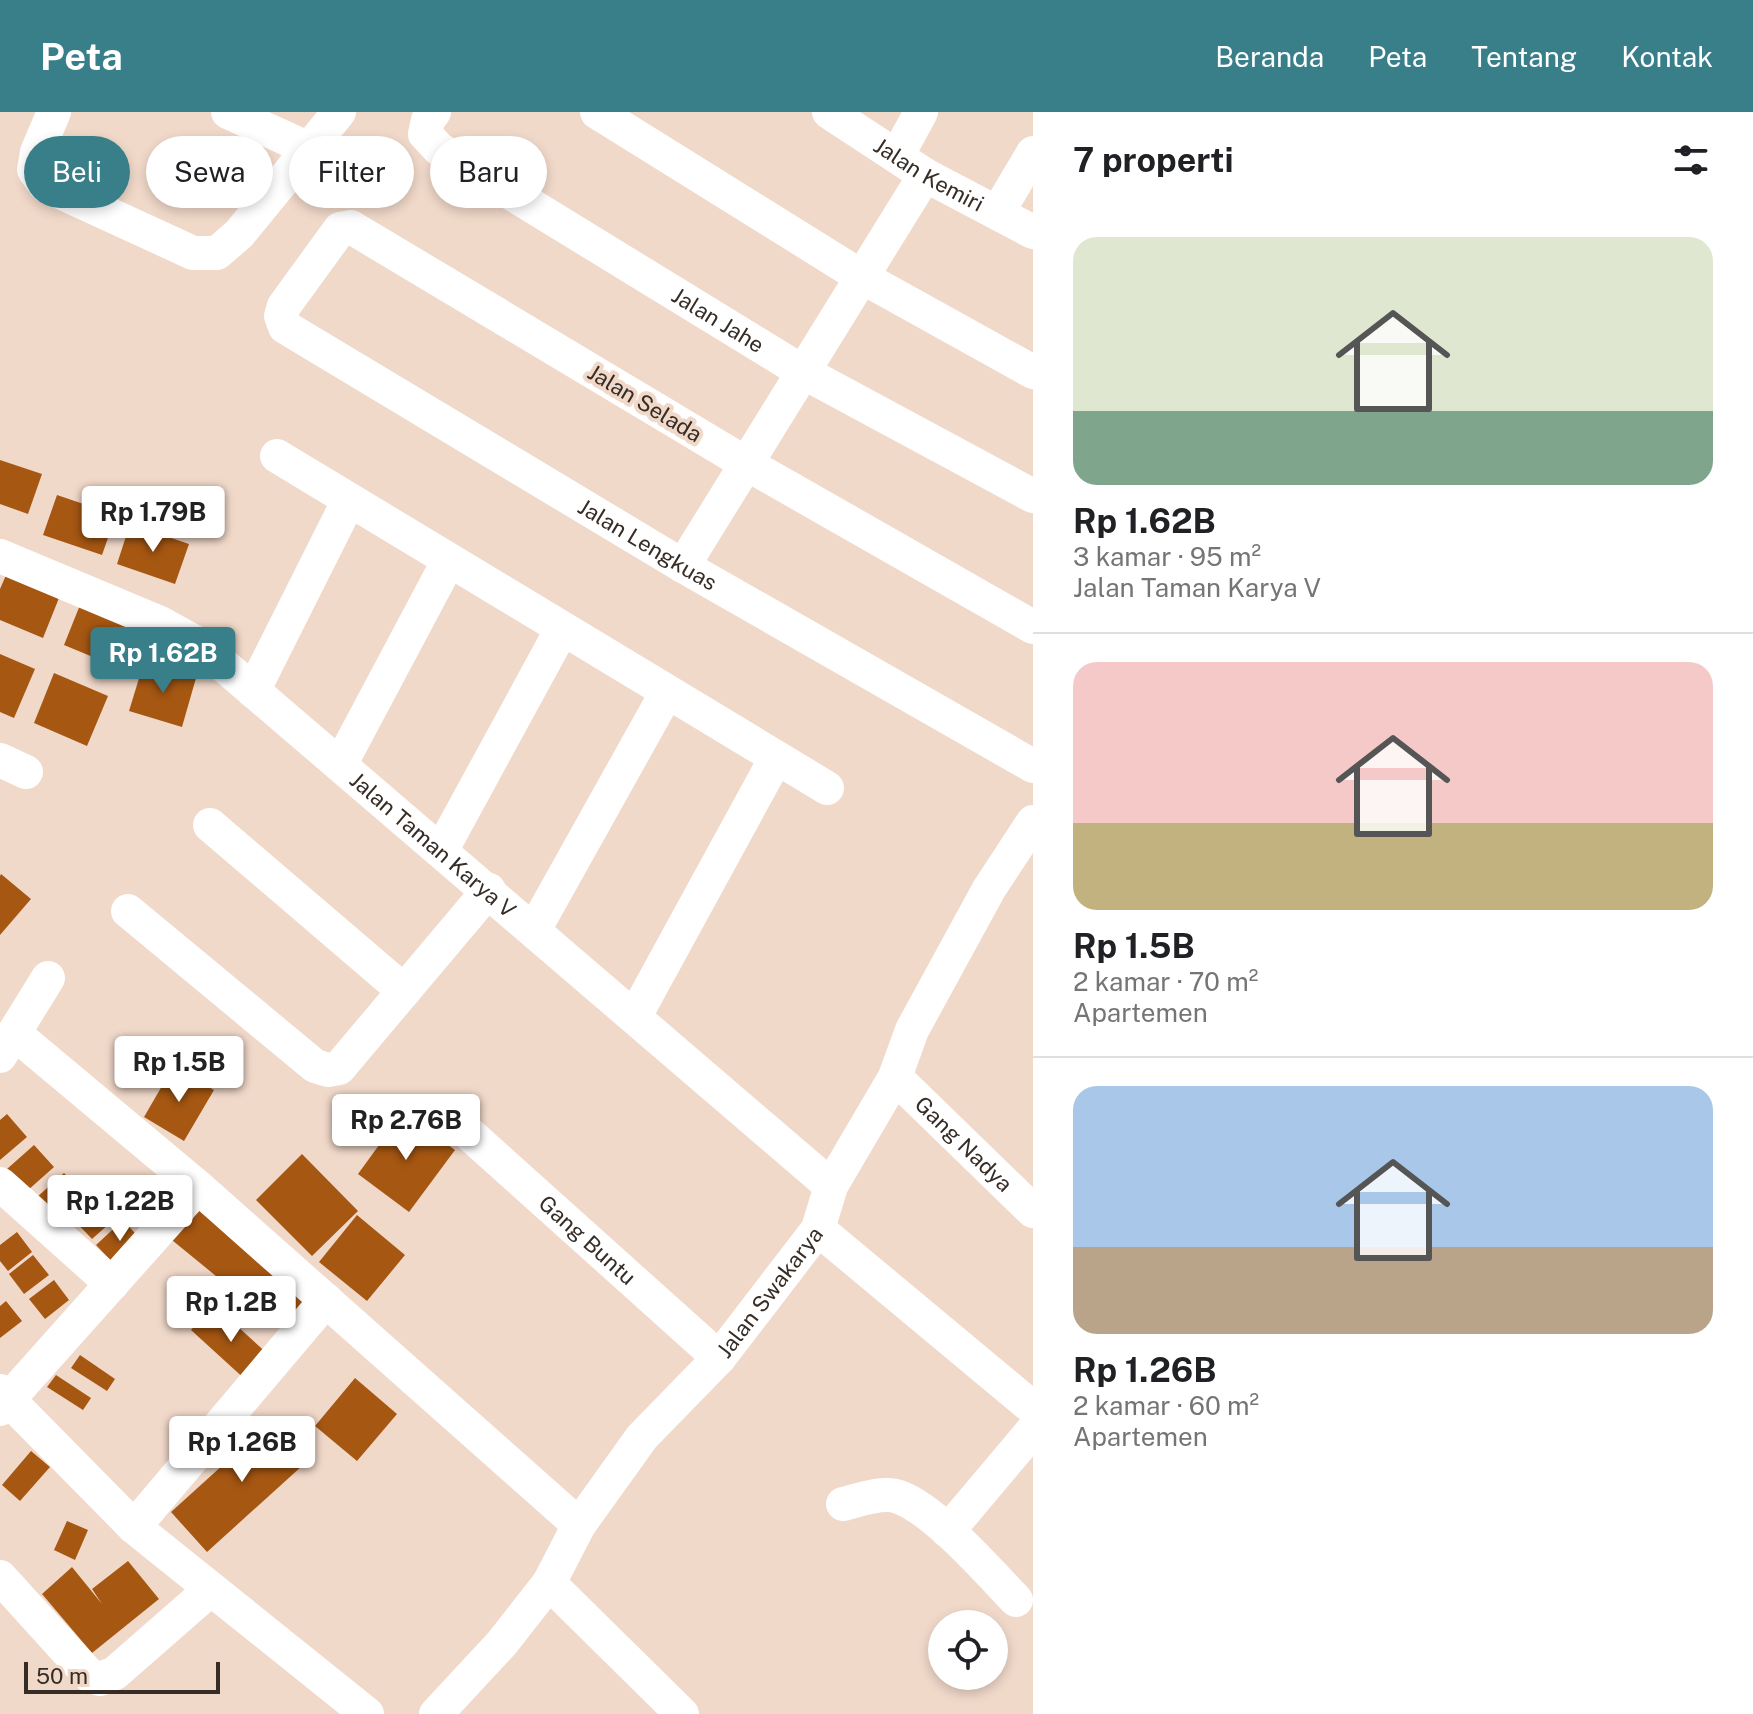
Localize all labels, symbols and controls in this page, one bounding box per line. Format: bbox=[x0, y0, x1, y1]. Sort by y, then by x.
text: Peta bbox=[40, 34, 123, 79]
text: Beranda bbox=[1215, 40, 1324, 73]
text: Peta bbox=[1368, 40, 1427, 73]
text: Tentang bbox=[1471, 40, 1577, 73]
text: Kontak bbox=[1621, 40, 1713, 73]
street label: Jalan Kemiri bbox=[869, 132, 988, 217]
chip: Beli bbox=[24, 136, 130, 208]
chip: Sewa bbox=[146, 136, 273, 208]
chip: Filter bbox=[289, 136, 414, 208]
chip: Baru bbox=[430, 136, 547, 208]
icon: filters bbox=[1669, 138, 1713, 182]
text: 7 properti bbox=[1073, 140, 1233, 180]
street label: Jalan Jahe bbox=[667, 282, 769, 358]
icon: home bbox=[1321, 289, 1465, 433]
street label: Jalan Selada bbox=[583, 359, 707, 447]
pin: Rp 1.79B bbox=[70, 486, 236, 554]
street label: Jalan Lengkuas bbox=[574, 493, 722, 596]
text: Rp 1.79B bbox=[100, 496, 206, 527]
text: Rp 1.62B bbox=[1073, 501, 1216, 541]
text: 3 kamar · 95 m² bbox=[1073, 541, 1261, 572]
text: Jalan Taman Karya V bbox=[1073, 572, 1321, 603]
pin: Rp 1.62B bbox=[80, 627, 246, 695]
text: Rp 1.62B bbox=[108, 637, 218, 668]
icon: home bbox=[1321, 714, 1465, 858]
street label: Jalan Taman Karya V bbox=[345, 767, 521, 923]
text: Rp 1.5B bbox=[1073, 926, 1195, 966]
text: 2 kamar · 70 m² bbox=[1073, 966, 1258, 997]
text: Apartemen bbox=[1073, 997, 1208, 1028]
pin: Rp 1.5B bbox=[105, 1036, 253, 1104]
text: Rp 1.5B bbox=[132, 1046, 226, 1077]
street label: Gang Nadya bbox=[910, 1091, 1018, 1197]
pin: Rp 2.76B bbox=[323, 1094, 489, 1162]
text: Rp 2.76B bbox=[350, 1104, 462, 1135]
icon: home bbox=[1321, 1138, 1465, 1282]
pin: Rp 1.22B bbox=[37, 1175, 203, 1243]
text: Rp 1.22B bbox=[65, 1185, 175, 1216]
street label: Gang Buntu bbox=[534, 1190, 641, 1290]
street label: Jalan Swakarya bbox=[711, 1221, 828, 1363]
pin: Rp 1.2B bbox=[157, 1276, 305, 1344]
text: Rp 1.2B bbox=[185, 1286, 277, 1317]
text: Rp 1.26B bbox=[1073, 1350, 1216, 1390]
text: 2 kamar · 60 m² bbox=[1073, 1390, 1259, 1421]
pin: Rp 1.26B bbox=[159, 1416, 325, 1484]
text: Apartemen bbox=[1073, 1421, 1208, 1452]
text: Rp 1.26B bbox=[187, 1426, 297, 1457]
map controls bbox=[928, 1610, 1008, 1690]
button: locate bbox=[928, 1610, 1008, 1690]
scale bar bbox=[24, 1658, 220, 1694]
text: 50 m bbox=[36, 1663, 88, 1689]

